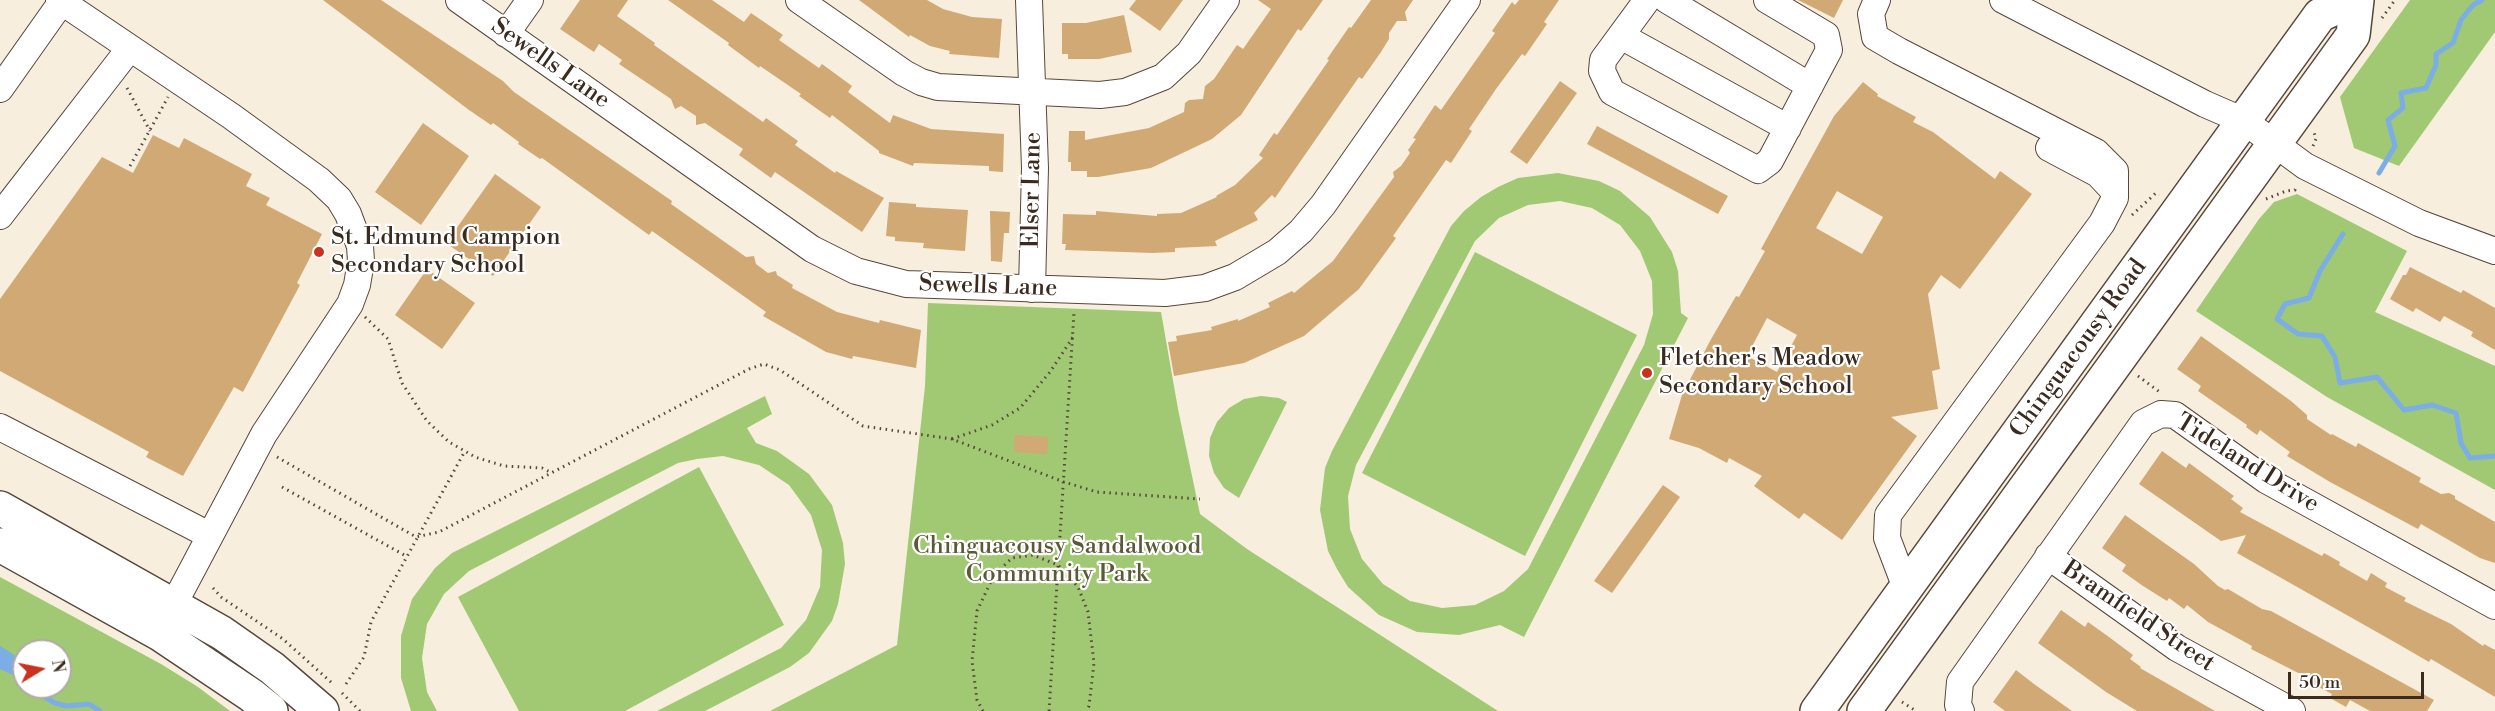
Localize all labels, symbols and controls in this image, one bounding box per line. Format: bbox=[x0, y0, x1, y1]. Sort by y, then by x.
street label: Sewells Lane bbox=[485, 12, 615, 116]
street label: Elser Lane bbox=[1018, 132, 1048, 248]
place label: St. Edmund Campion Secondary School bbox=[331, 224, 561, 280]
marker: St. Edmund Campion Secondary School bbox=[312, 245, 326, 259]
street label: Chinguacousy Road bbox=[2005, 254, 2153, 444]
street label: Sewells Lane bbox=[918, 270, 1058, 304]
place label: Fletcher's Meadow Secondary School bbox=[1659, 345, 1860, 401]
marker: Fletcher's Meadow Secondary School bbox=[1640, 366, 1654, 380]
street label: Tideland Drive bbox=[2170, 408, 2324, 520]
park label: Chinguacousy Sandalwood Community Park bbox=[913, 533, 1201, 589]
street label: Bramfield Street bbox=[2056, 555, 2220, 679]
north arrow bbox=[12, 639, 72, 699]
text: N bbox=[47, 658, 69, 674]
scale bar bbox=[2291, 660, 2428, 698]
text: 50 m bbox=[2299, 671, 2340, 694]

